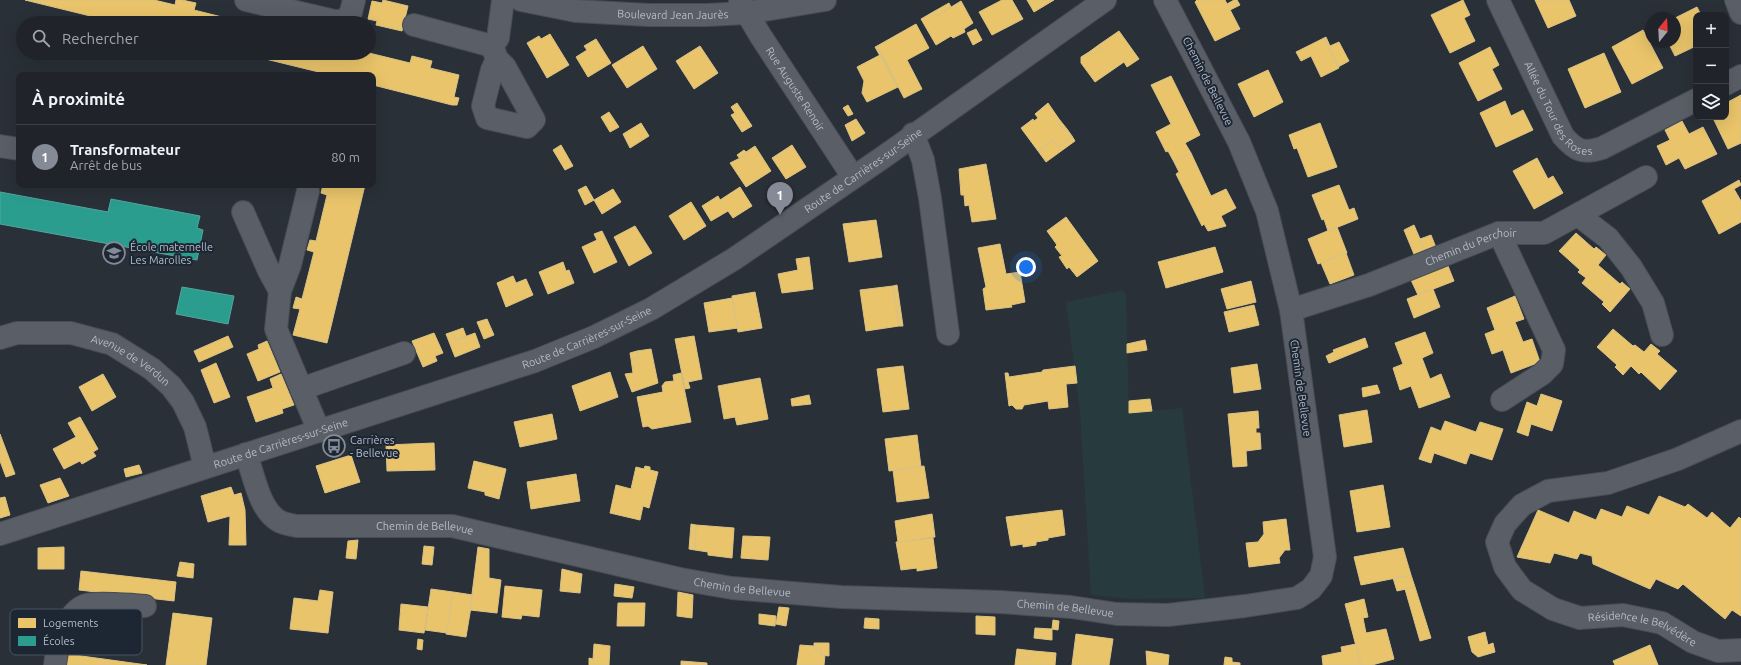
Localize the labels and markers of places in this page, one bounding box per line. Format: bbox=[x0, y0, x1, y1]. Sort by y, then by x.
pin: 1 bbox=[767, 182, 793, 215]
school or university icon: École maternelle Les Marolles bbox=[101, 240, 127, 266]
place label: École maternelle Les Marolles bbox=[130, 240, 213, 266]
bus stop icon: Carrières - Bellevue bbox=[321, 433, 347, 459]
place label: Carrières - Bellevue bbox=[350, 434, 398, 459]

